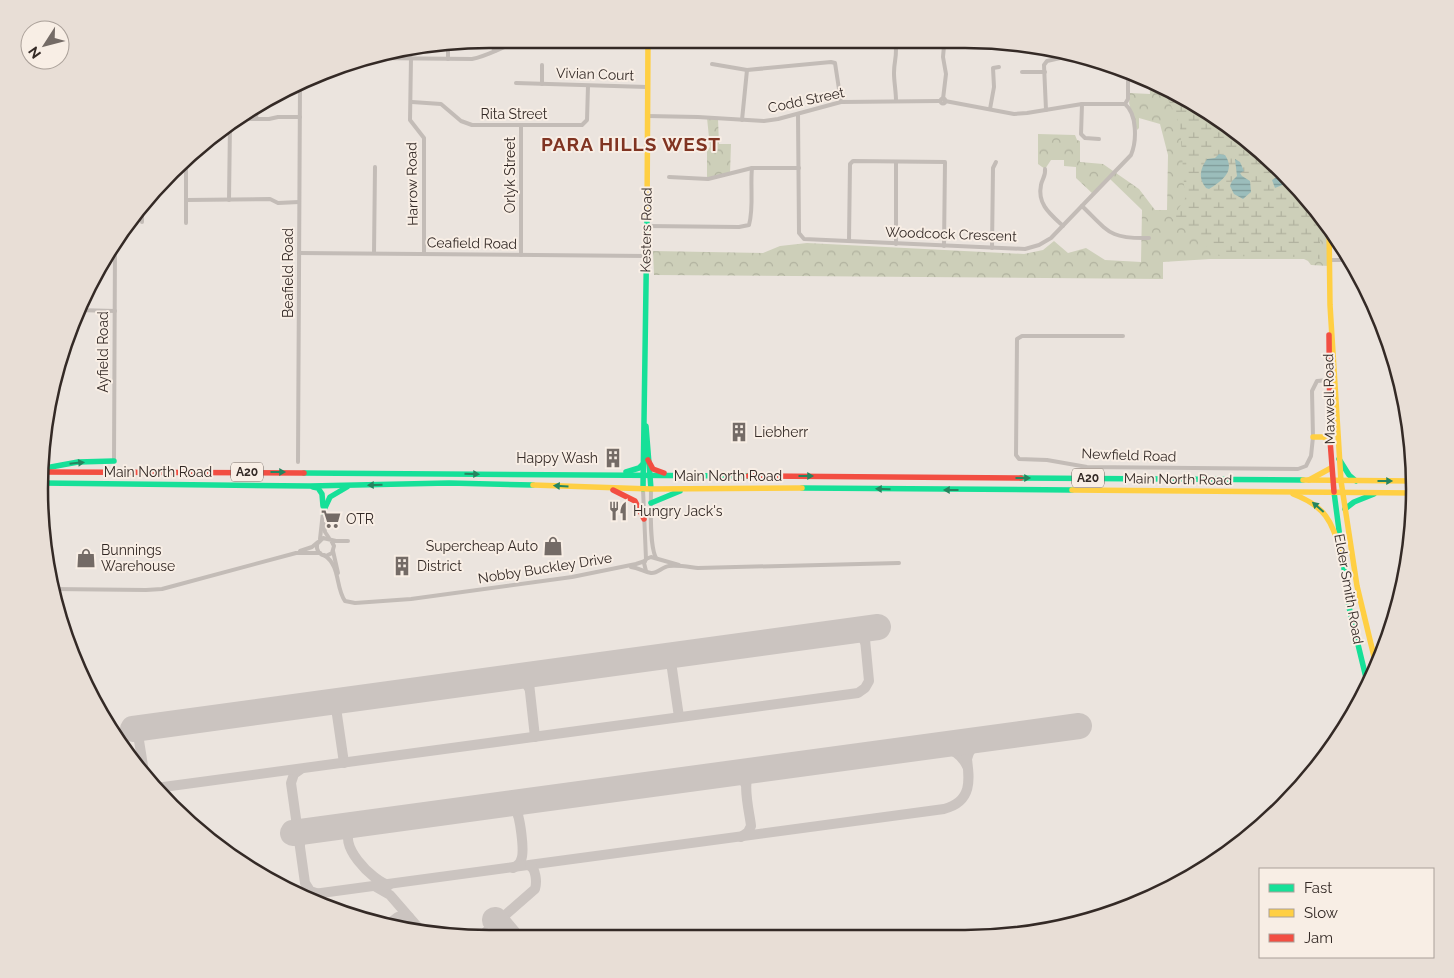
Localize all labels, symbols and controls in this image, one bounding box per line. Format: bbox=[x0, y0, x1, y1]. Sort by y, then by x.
north arrow bbox=[20, 20, 70, 70]
text: N bbox=[25, 44, 44, 62]
street label: Vivian Court bbox=[556, 65, 635, 83]
street label: Codd Street bbox=[766, 84, 846, 116]
street label: Rita Street bbox=[481, 106, 548, 122]
district label: PARA HILLS WEST bbox=[541, 133, 721, 155]
street label: Orlyk Street bbox=[502, 137, 518, 213]
street label: Harrow Road bbox=[403, 142, 421, 226]
street label: Kesters Road bbox=[637, 187, 655, 273]
street label: Woodcock Crescent bbox=[885, 224, 1017, 244]
street label: Beafield Road bbox=[280, 228, 296, 318]
street label: Ceafield Road bbox=[427, 234, 517, 252]
street label: Ayfield Road bbox=[95, 311, 111, 393]
street label: Maxwell Road bbox=[1320, 354, 1338, 444]
building icon: Liebherr bbox=[728, 421, 750, 443]
place label: Liebherr bbox=[754, 424, 808, 440]
street label: Newfield Road bbox=[1081, 445, 1177, 465]
building icon: Happy Wash bbox=[602, 447, 624, 469]
place label: Happy Wash bbox=[516, 450, 598, 466]
one-way arrow bbox=[69, 459, 85, 467]
road number: A20 bbox=[231, 462, 263, 482]
street label: Main North Road bbox=[104, 464, 212, 480]
one-way arrow bbox=[270, 468, 286, 476]
street label: Main North Road bbox=[674, 468, 782, 484]
road number: A20 bbox=[1072, 468, 1104, 488]
one-way arrow bbox=[464, 470, 480, 478]
street label: Main North Road bbox=[1124, 470, 1232, 488]
one-way arrow bbox=[799, 472, 815, 480]
one-way arrow bbox=[1015, 474, 1031, 482]
one-way arrow bbox=[1378, 477, 1394, 485]
one-way arrow bbox=[366, 481, 382, 489]
one-way arrow bbox=[552, 482, 568, 490]
one-way arrow bbox=[875, 485, 891, 493]
one-way arrow bbox=[943, 486, 959, 494]
restaurant icon: Hungry Jack's bbox=[607, 500, 629, 522]
one-way arrow bbox=[1313, 501, 1325, 513]
place label: Hungry Jack's bbox=[633, 503, 723, 519]
supermarket icon: OTR bbox=[320, 508, 342, 530]
place label: OTR bbox=[346, 511, 374, 527]
street label: Elder Smith Road bbox=[1331, 533, 1367, 645]
shop icon: Supercheap Auto bbox=[542, 535, 564, 557]
place label: Supercheap Auto bbox=[426, 538, 538, 554]
place label: Bunnings Warehouse bbox=[101, 542, 175, 574]
shop icon: Bunnings Warehouse bbox=[75, 547, 97, 569]
street label: Nobby Buckley Drive bbox=[477, 549, 613, 587]
building icon: District bbox=[391, 555, 413, 577]
place label: District bbox=[417, 558, 462, 574]
legend bbox=[1259, 868, 1434, 958]
text: Fast bbox=[1304, 879, 1332, 897]
text: Slow bbox=[1304, 904, 1338, 922]
text: Jam bbox=[1304, 929, 1333, 947]

